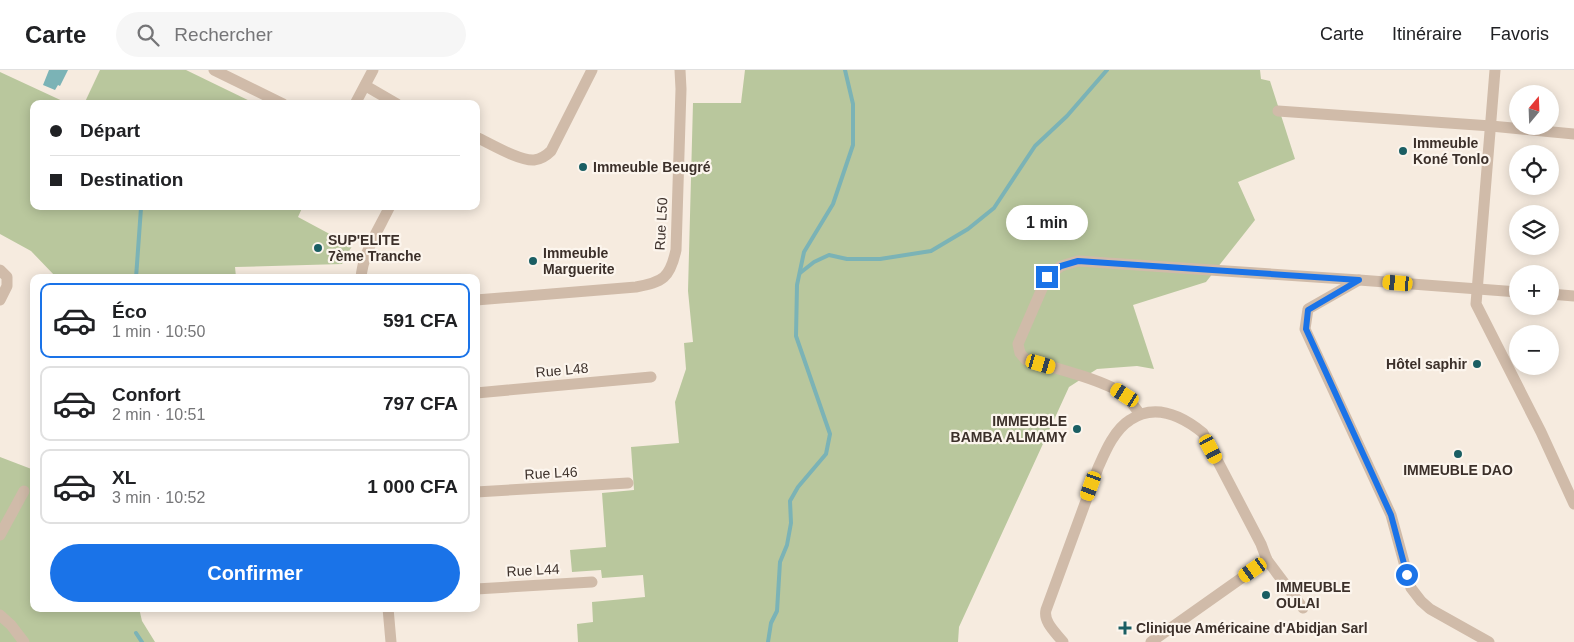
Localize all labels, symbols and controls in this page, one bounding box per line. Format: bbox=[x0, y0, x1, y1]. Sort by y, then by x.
search box bbox=[116, 12, 466, 57]
text: Carte bbox=[25, 21, 86, 48]
icon: search bbox=[134, 21, 162, 49]
text: Rechercher bbox=[174, 24, 273, 45]
text: Carte bbox=[1320, 24, 1364, 44]
text: Itinéraire bbox=[1392, 24, 1462, 44]
text: Favoris bbox=[1490, 24, 1549, 44]
north arrow bbox=[1509, 85, 1559, 135]
map controls bbox=[1509, 85, 1559, 375]
text: Départ bbox=[80, 120, 140, 141]
place label: Immeuble Koné Tonlo bbox=[1413, 135, 1489, 167]
marker: Immeuble Koné Tonlo bbox=[1397, 145, 1409, 157]
button: locate bbox=[1509, 145, 1559, 195]
place label: Immeuble Beugré bbox=[593, 159, 711, 175]
marker: Immeuble Beugré bbox=[577, 161, 589, 173]
text: Destination bbox=[80, 169, 183, 190]
street label: Rue L50 bbox=[652, 197, 670, 251]
callout: 1 min bbox=[1006, 204, 1088, 240]
button: layers bbox=[1509, 205, 1559, 255]
text: 1 min bbox=[1026, 214, 1068, 231]
place label: SUP'ELITE 7ème Tranche bbox=[328, 232, 422, 264]
marker: SUP'ELITE 7ème Tranche bbox=[312, 242, 324, 254]
place label: Immeuble Marguerite bbox=[543, 245, 615, 277]
marker: Immeuble Marguerite bbox=[527, 255, 539, 267]
button: + bbox=[1509, 265, 1559, 315]
route end bbox=[1036, 266, 1058, 288]
car bbox=[1382, 274, 1413, 292]
icon: car bbox=[52, 298, 97, 343]
text: Éco bbox=[112, 301, 147, 322]
text: 591 CFA bbox=[383, 310, 458, 331]
text: 1 min · 10:50 bbox=[112, 323, 205, 340]
button: − bbox=[1509, 325, 1559, 375]
car bbox=[1024, 353, 1057, 375]
place label: Hôtel saphir bbox=[1386, 356, 1468, 372]
marker: Hôtel saphir bbox=[1471, 358, 1483, 370]
street label: Rue L48 bbox=[535, 360, 589, 380]
icon: car bbox=[52, 381, 97, 426]
car bbox=[1108, 381, 1141, 409]
text: Confort bbox=[112, 384, 181, 405]
text: 797 CFA bbox=[383, 393, 458, 414]
text: 2 min · 10:51 bbox=[112, 406, 205, 423]
place label: IMMEUBLE BAMBA ALMAMY bbox=[951, 413, 1068, 445]
marker: IMMEUBLE BAMBA ALMAMY bbox=[1071, 423, 1083, 435]
car bbox=[1197, 432, 1224, 466]
marker: IMMEUBLE DAO bbox=[1452, 448, 1464, 460]
place label: IMMEUBLE DAO bbox=[1403, 462, 1513, 478]
icon: car bbox=[52, 464, 97, 509]
street label: Rue L46 bbox=[524, 464, 578, 482]
text: XL bbox=[112, 467, 136, 488]
car bbox=[1078, 469, 1103, 503]
text: 1 000 CFA bbox=[367, 476, 458, 497]
text: 3 min · 10:52 bbox=[112, 489, 205, 506]
button: Confirmer bbox=[50, 544, 460, 602]
car bbox=[1236, 555, 1269, 585]
street label: Rue L44 bbox=[506, 561, 560, 579]
route start bbox=[1396, 564, 1418, 586]
place label: IMMEUBLE OULAI bbox=[1276, 579, 1351, 611]
marker: IMMEUBLE OULAI bbox=[1260, 589, 1272, 601]
place label: Clinique Américaine d'Abidjan Sarl bbox=[1136, 620, 1368, 636]
marker: Clinique Américaine d'Abidjan Sarl bbox=[1118, 621, 1132, 635]

